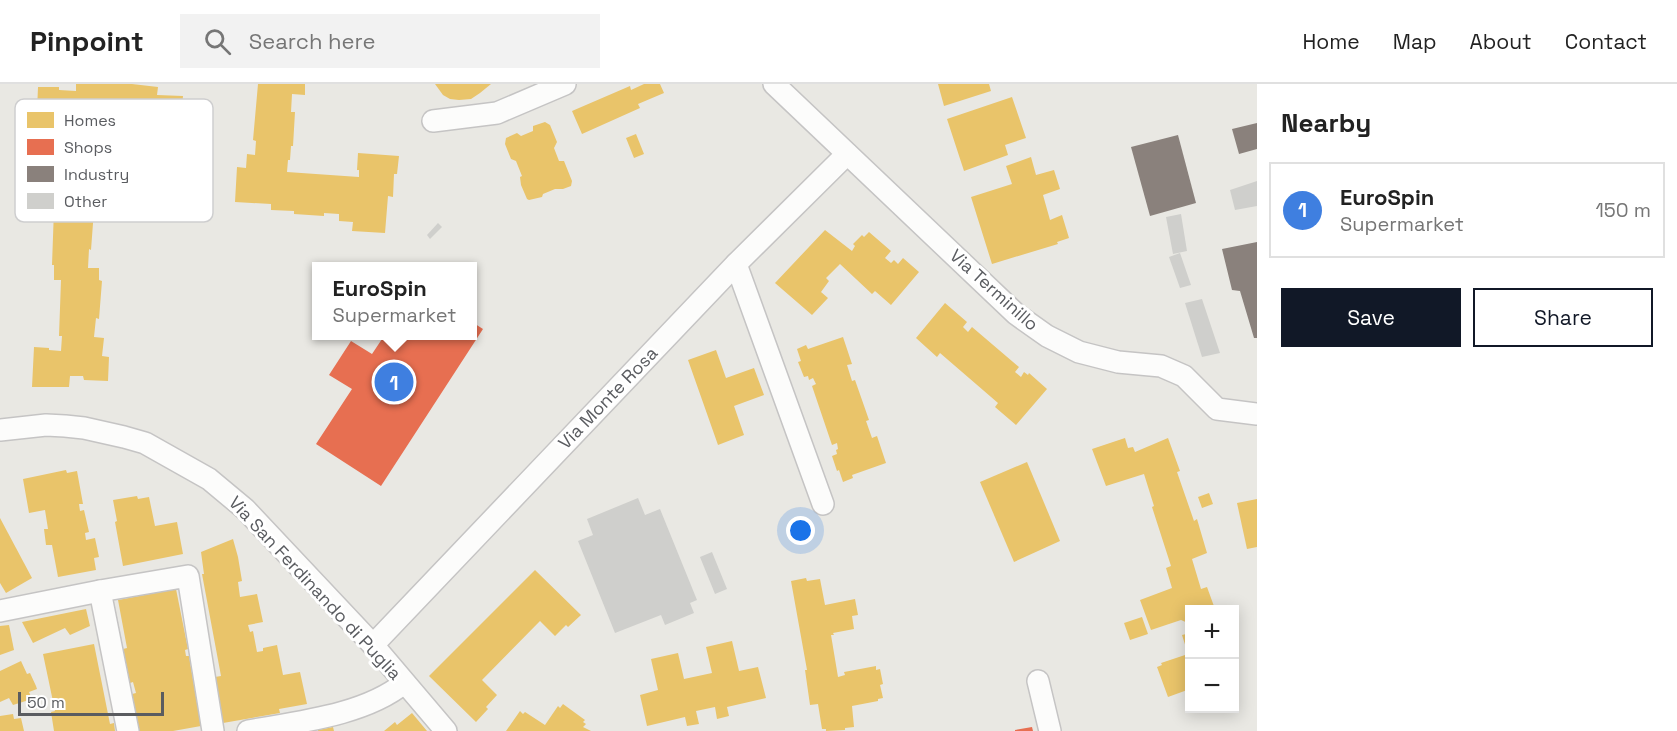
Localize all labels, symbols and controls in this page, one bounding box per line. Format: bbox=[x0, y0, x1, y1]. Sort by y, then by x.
search box bbox=[180, 14, 600, 68]
text: Pinpoint bbox=[30, 23, 144, 59]
icon: search bbox=[201, 25, 234, 58]
text: Search here bbox=[249, 27, 375, 55]
text: Home bbox=[1302, 28, 1360, 55]
text: Map bbox=[1393, 28, 1437, 55]
text: About bbox=[1470, 28, 1532, 55]
text: Contact bbox=[1565, 28, 1647, 55]
legend bbox=[15, 99, 213, 222]
text: Nearby bbox=[1281, 106, 1371, 140]
text: Homes bbox=[64, 110, 116, 131]
text: Shops bbox=[64, 137, 112, 158]
text: Industry bbox=[64, 164, 129, 185]
text: EuroSpin bbox=[1340, 183, 1434, 211]
text: Other bbox=[64, 191, 107, 212]
text: 1 bbox=[1298, 197, 1307, 223]
text: 150 m bbox=[1596, 197, 1651, 223]
text: Supermarket bbox=[1340, 211, 1464, 237]
street label: Via Terminillo bbox=[945, 244, 1043, 335]
popup bbox=[312, 262, 477, 340]
text: EuroSpin bbox=[333, 274, 427, 302]
button: Save bbox=[1281, 288, 1461, 347]
button: Share bbox=[1473, 288, 1653, 347]
text: Supermarket bbox=[333, 302, 456, 328]
street label: Via Monte Rosa bbox=[553, 342, 662, 454]
pin: 1 bbox=[374, 360, 414, 404]
street label: Via San Ferdinando di Puglia bbox=[224, 491, 407, 684]
your location bbox=[786, 516, 815, 545]
map controls bbox=[1185, 605, 1239, 713]
button: + bbox=[1185, 605, 1239, 659]
button: − bbox=[1185, 659, 1239, 713]
scale bar bbox=[18, 689, 164, 716]
text: 50 m bbox=[27, 692, 65, 713]

